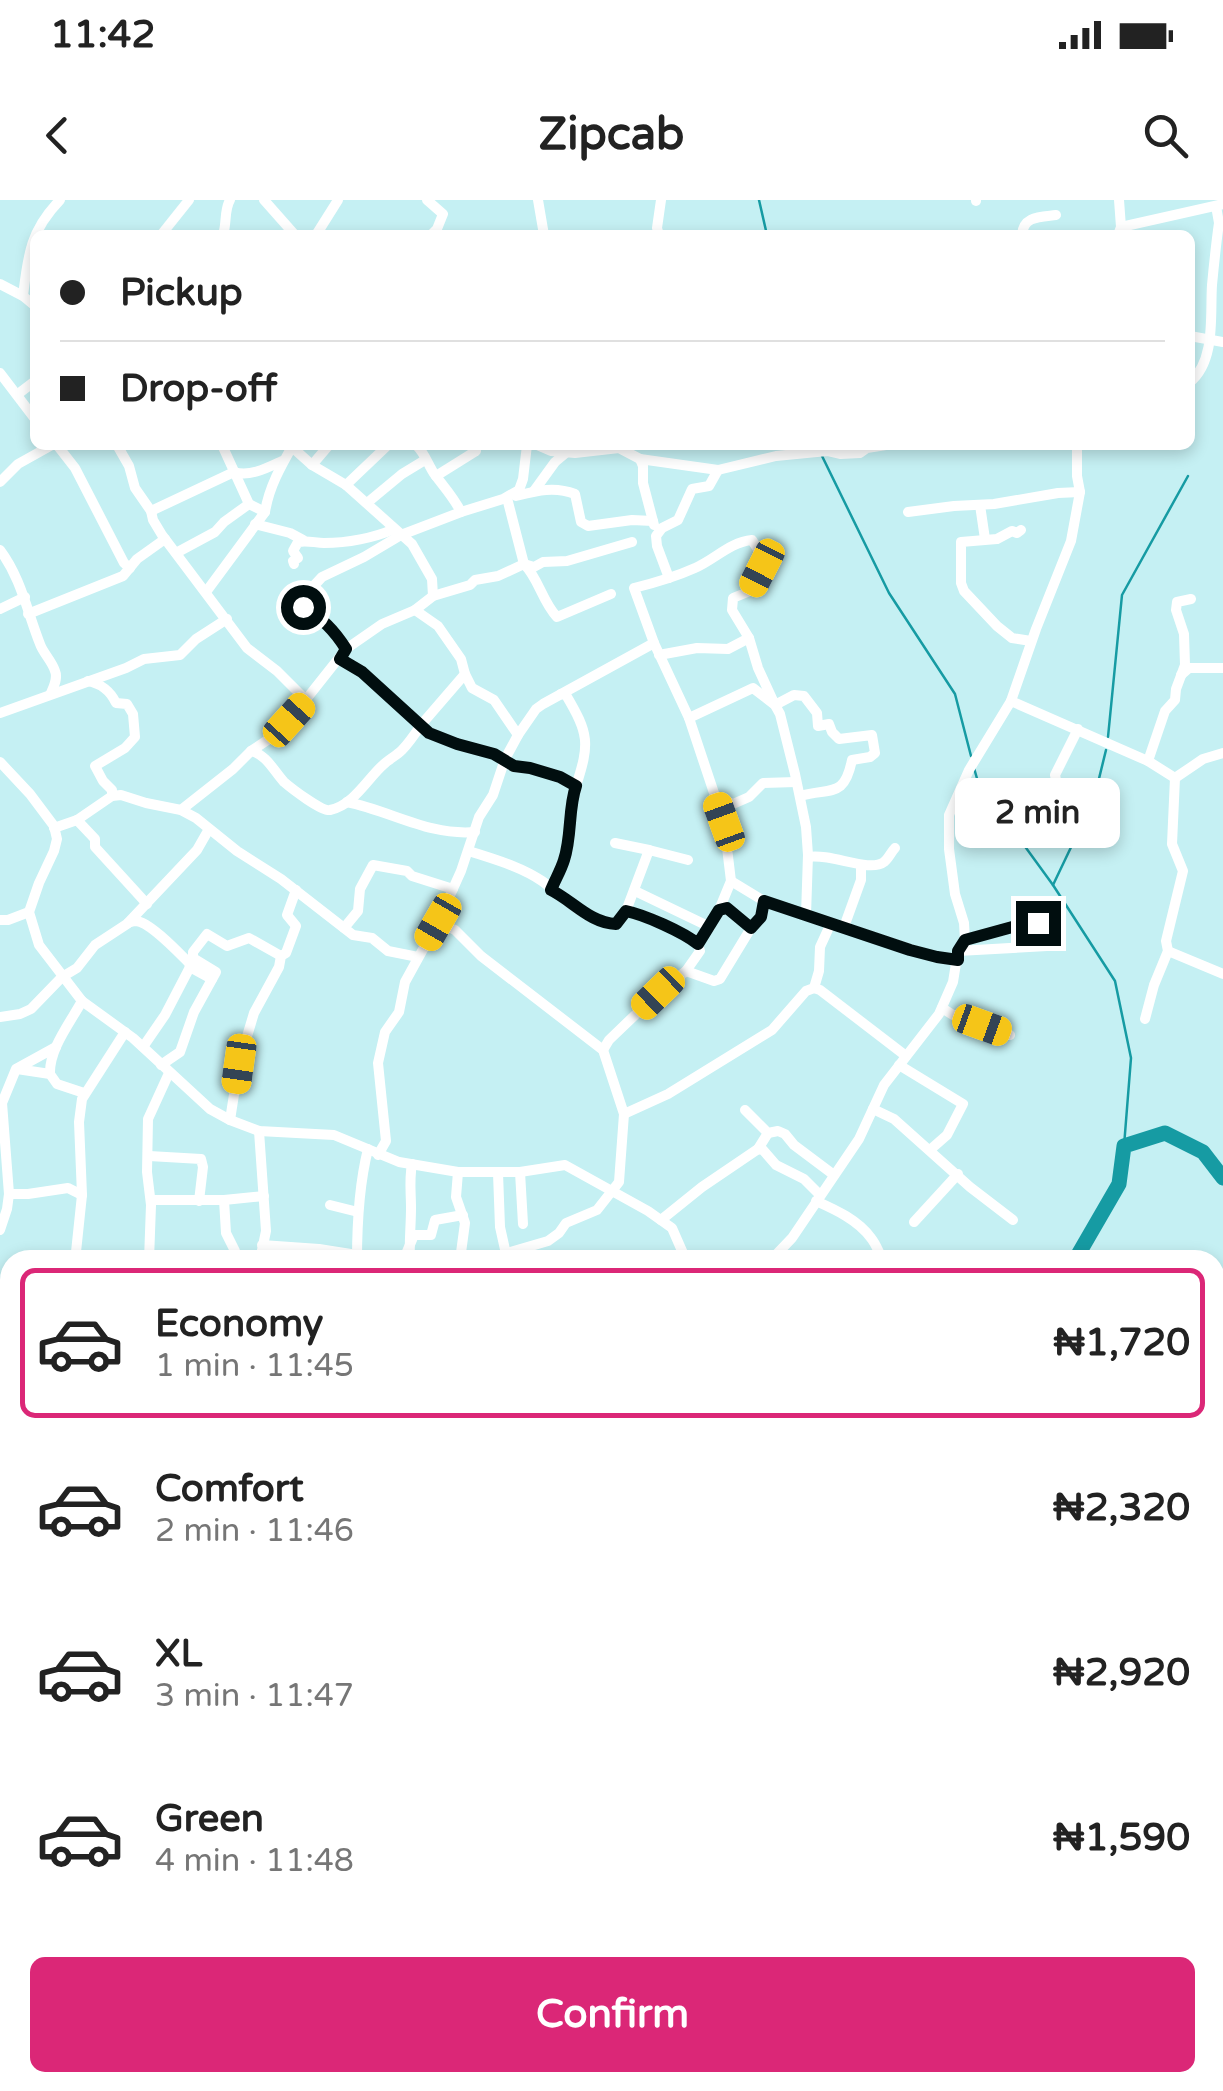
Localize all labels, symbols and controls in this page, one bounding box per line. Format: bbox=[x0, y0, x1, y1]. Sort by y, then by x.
text: 11:42 bbox=[50, 12, 155, 58]
icon: back bbox=[30, 108, 85, 163]
text: Zipcab bbox=[539, 108, 684, 162]
icon: search bbox=[1138, 108, 1193, 163]
text: Pickup bbox=[120, 270, 243, 316]
text: Drop-off bbox=[120, 366, 277, 412]
car bbox=[735, 534, 789, 602]
route start bbox=[281, 585, 326, 630]
car bbox=[258, 688, 320, 752]
callout: 2 min bbox=[956, 778, 1120, 848]
car bbox=[700, 789, 748, 855]
text: 2 min bbox=[995, 794, 1080, 832]
car bbox=[410, 889, 466, 955]
route end bbox=[1016, 901, 1061, 946]
car bbox=[626, 961, 690, 1025]
car bbox=[949, 1001, 1015, 1049]
car bbox=[220, 1032, 258, 1096]
icon: car bbox=[35, 1298, 125, 1388]
text: Economy bbox=[155, 1301, 323, 1347]
text: ₦1,720 bbox=[1053, 1320, 1190, 1366]
text: 1 min · 11:45 bbox=[155, 1347, 354, 1385]
icon: car bbox=[35, 1463, 125, 1553]
text: Comfort bbox=[155, 1466, 304, 1512]
text: ₦2,320 bbox=[1053, 1485, 1190, 1531]
text: 2 min · 11:46 bbox=[155, 1512, 354, 1550]
icon: car bbox=[35, 1628, 125, 1718]
text: XL bbox=[155, 1631, 202, 1677]
text: ₦2,920 bbox=[1053, 1650, 1190, 1696]
text: 3 min · 11:47 bbox=[155, 1677, 354, 1715]
icon: car bbox=[35, 1793, 125, 1883]
text: Green bbox=[155, 1796, 264, 1842]
text: ₦1,590 bbox=[1053, 1815, 1190, 1861]
text: 4 min · 11:48 bbox=[155, 1842, 354, 1880]
button: Confirm bbox=[30, 1957, 1195, 2072]

